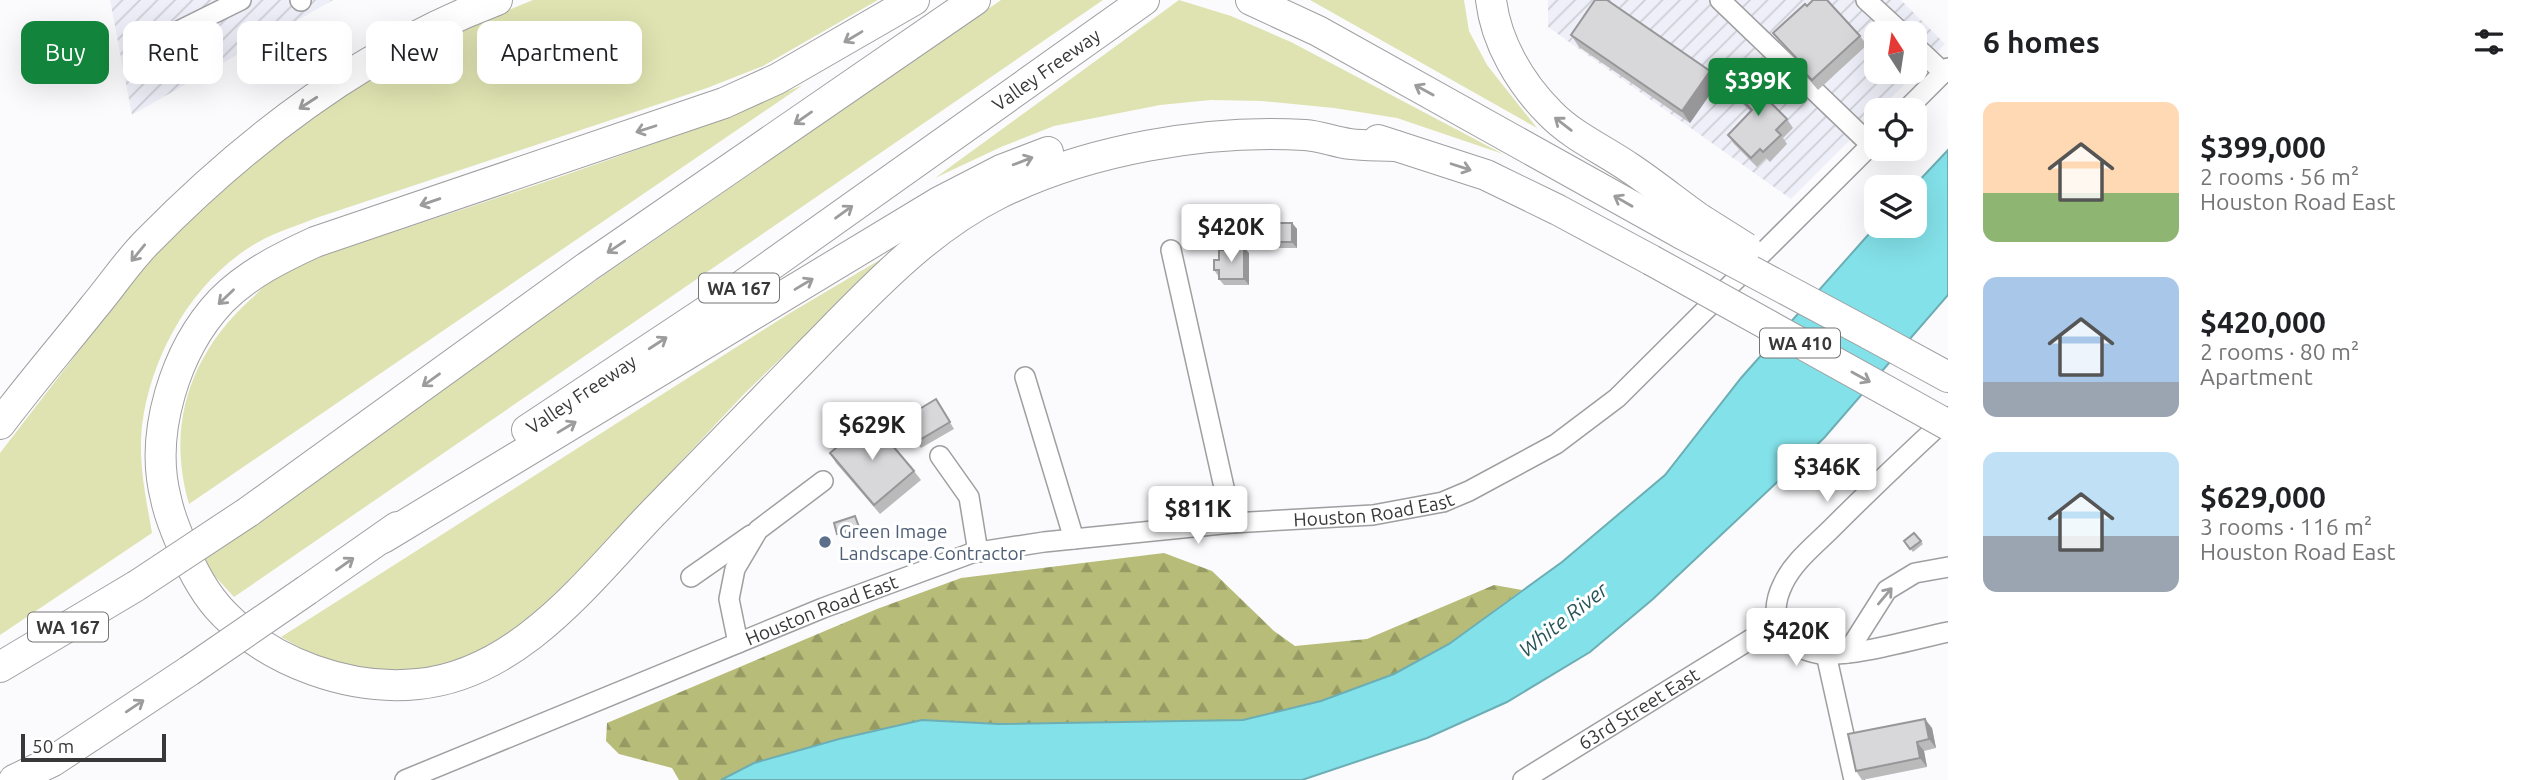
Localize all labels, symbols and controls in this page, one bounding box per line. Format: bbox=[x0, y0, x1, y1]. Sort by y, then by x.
chip: Buy bbox=[21, 21, 109, 84]
chip: Rent bbox=[123, 21, 223, 84]
chip: Filters bbox=[237, 21, 352, 84]
chip: New bbox=[366, 21, 463, 84]
chip: Apartment bbox=[477, 21, 642, 84]
north arrow bbox=[1864, 21, 1927, 84]
map controls bbox=[1864, 21, 1927, 238]
icon: filters bbox=[2470, 23, 2508, 61]
street label: Valley Freeway bbox=[988, 24, 1104, 115]
text: 6 homes bbox=[1983, 25, 2100, 59]
one-way arrow bbox=[844, 30, 864, 44]
pin: $399K bbox=[1709, 58, 1807, 118]
text: $399K bbox=[1724, 68, 1792, 93]
one-way arrow bbox=[1415, 83, 1435, 97]
one-way arrow bbox=[299, 95, 318, 110]
button: locate bbox=[1864, 98, 1927, 161]
one-way arrow bbox=[794, 111, 813, 125]
one-way arrow bbox=[1555, 116, 1573, 131]
one-way arrow bbox=[635, 124, 657, 137]
icon: home bbox=[2039, 130, 2123, 214]
text: $399,000 bbox=[2200, 130, 2326, 164]
one-way arrow bbox=[1012, 154, 1034, 167]
one-way arrow bbox=[1450, 162, 1472, 174]
text: 2 rooms · 56 m² bbox=[2200, 164, 2359, 189]
button: layers bbox=[1864, 175, 1927, 238]
text: Houston Road East bbox=[2200, 189, 2395, 214]
one-way arrow bbox=[1613, 194, 1634, 207]
one-way arrow bbox=[420, 197, 442, 209]
pin: $420K bbox=[1182, 204, 1280, 264]
one-way arrow bbox=[834, 205, 853, 219]
text: $420K bbox=[1197, 214, 1265, 239]
one-way arrow bbox=[607, 240, 626, 255]
one-way arrow bbox=[130, 243, 146, 261]
road number: WA 167 bbox=[699, 274, 779, 302]
one-way arrow bbox=[793, 276, 813, 290]
one-way arrow bbox=[218, 289, 235, 306]
icon: home bbox=[2039, 305, 2123, 389]
text: $420,000 bbox=[2200, 305, 2326, 339]
road number: WA 410 bbox=[1760, 328, 1840, 358]
one-way arrow bbox=[648, 335, 667, 350]
text: 2 rooms · 80 m² bbox=[2200, 339, 2359, 364]
street label: Valley Freeway bbox=[522, 350, 640, 438]
text: Apartment bbox=[2200, 364, 2313, 389]
one-way arrow bbox=[1850, 371, 1871, 384]
one-way arrow bbox=[422, 372, 441, 387]
pin: $629K bbox=[823, 402, 921, 462]
text: $629K bbox=[838, 412, 906, 437]
one-way arrow bbox=[556, 419, 576, 433]
pin: $346K bbox=[1778, 444, 1876, 504]
text: $346K bbox=[1793, 454, 1861, 479]
icon: home bbox=[2039, 480, 2123, 564]
text: $629,000 bbox=[2200, 480, 2326, 514]
pin: $811K bbox=[1149, 486, 1247, 546]
street label: Houston Road East bbox=[1293, 487, 1458, 530]
text: $811K bbox=[1164, 496, 1232, 521]
text: 3 rooms · 116 m² bbox=[2200, 514, 2372, 539]
place label: Green Image Landscape Contractor bbox=[839, 520, 1026, 564]
marker: Green Image Landscape Contractor bbox=[817, 534, 833, 550]
text: Houston Road East bbox=[2200, 539, 2395, 564]
one-way arrow bbox=[334, 557, 354, 571]
street label: Houston Road East bbox=[742, 570, 901, 650]
water label: White River bbox=[1514, 576, 1613, 661]
one-way arrow bbox=[1878, 588, 1893, 606]
pin: $420K bbox=[1747, 608, 1845, 668]
road number: WA 167 bbox=[28, 612, 108, 642]
text: $420K bbox=[1762, 618, 1830, 643]
street label: 63rd Street East bbox=[1574, 663, 1703, 754]
one-way arrow bbox=[125, 699, 145, 713]
scale bar bbox=[21, 731, 166, 763]
text: 50 m bbox=[32, 735, 74, 757]

